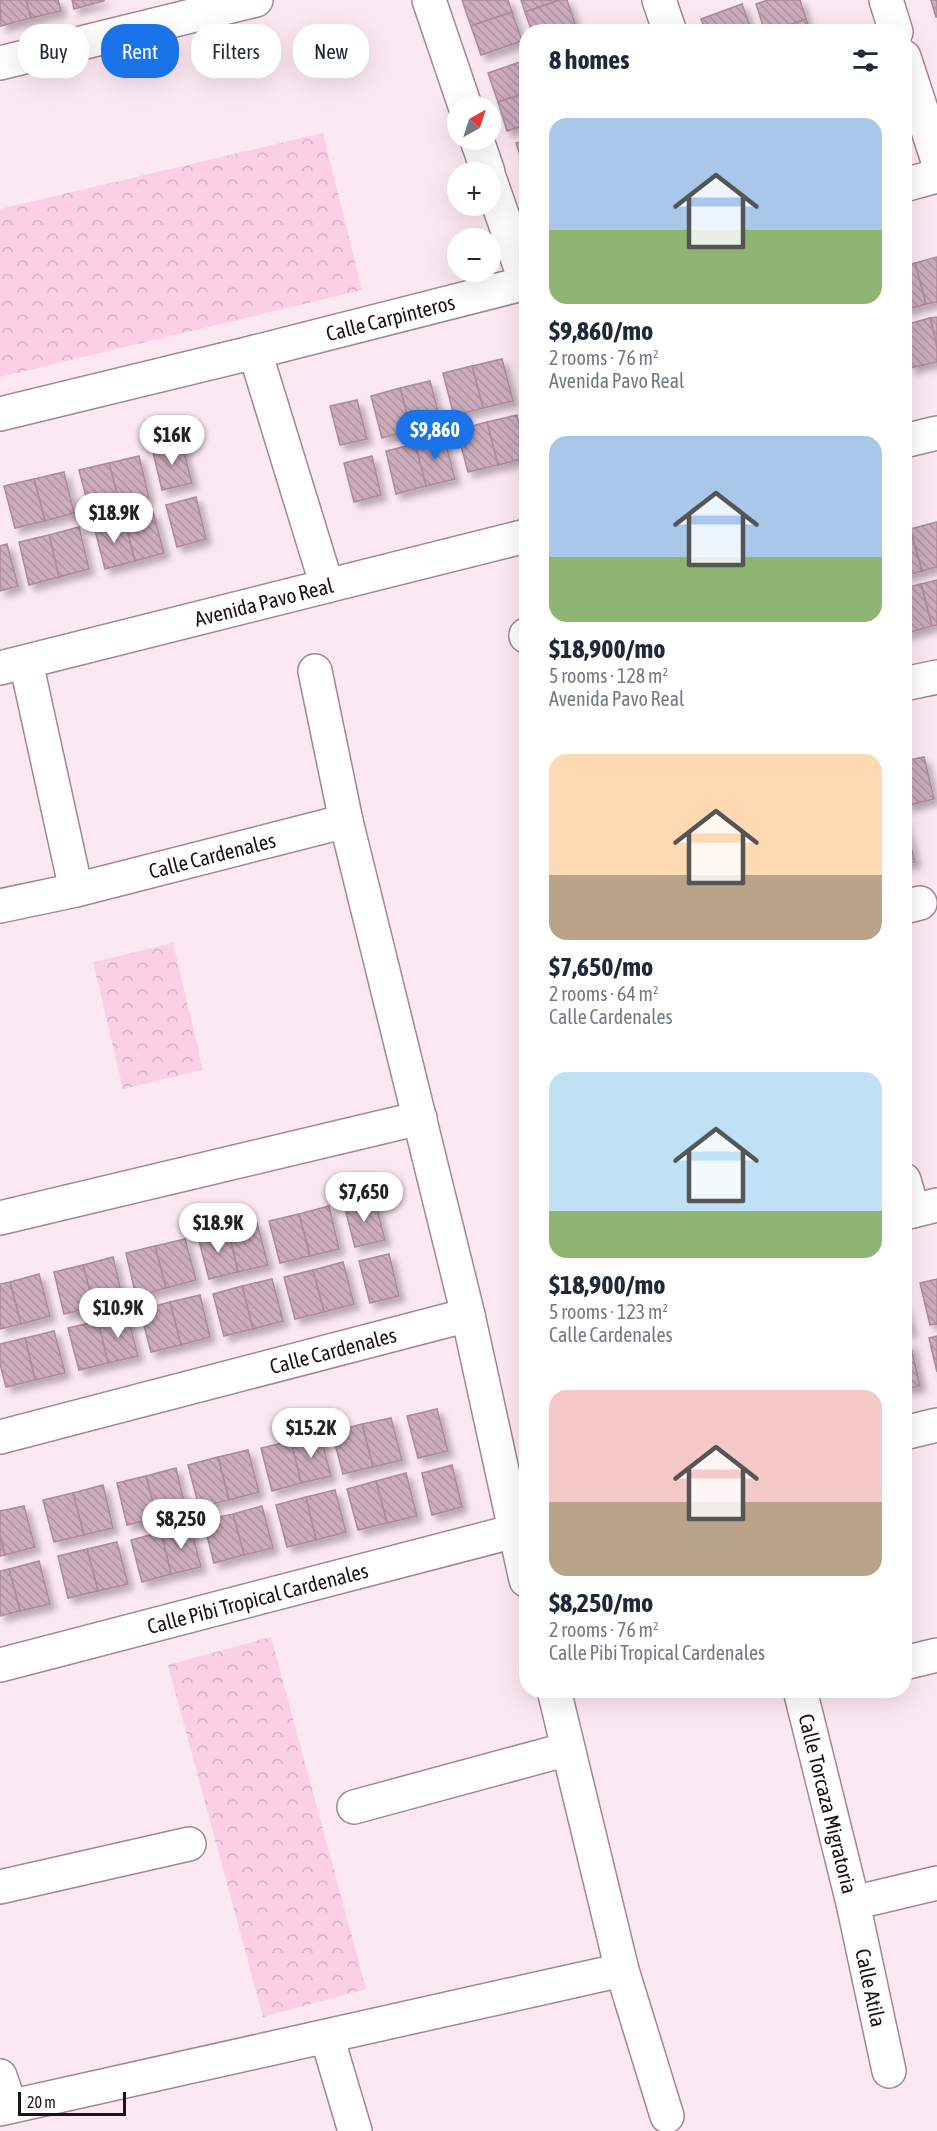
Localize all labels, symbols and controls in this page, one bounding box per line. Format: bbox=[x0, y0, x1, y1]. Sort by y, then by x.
chip: Buy bbox=[18, 24, 89, 78]
chip: Rent bbox=[101, 24, 179, 78]
chip: Filters bbox=[191, 24, 281, 78]
chip: New bbox=[293, 24, 369, 78]
icon: filters bbox=[849, 44, 882, 77]
text: 8 homes bbox=[549, 45, 629, 75]
north arrow bbox=[447, 96, 501, 150]
map controls bbox=[447, 96, 501, 282]
icon: home bbox=[662, 157, 770, 265]
button: + bbox=[447, 162, 501, 216]
button: − bbox=[447, 228, 501, 282]
street label: Calle Carpinteros bbox=[323, 290, 457, 345]
text: $9,860/mo bbox=[549, 316, 653, 346]
text: 2 rooms · 76 m² bbox=[549, 346, 659, 369]
text: Avenida Pavo Real bbox=[549, 369, 684, 392]
pin: $9,860 bbox=[386, 410, 484, 461]
pin: $16K bbox=[136, 415, 208, 466]
text: $9,860 bbox=[410, 418, 460, 441]
text: $16K bbox=[154, 423, 191, 446]
icon: home bbox=[662, 475, 770, 583]
pin: $18.9K bbox=[65, 493, 163, 544]
text: $18.9K bbox=[89, 501, 139, 524]
street label: Avenida Pavo Real bbox=[192, 573, 336, 631]
text: $18,900/mo bbox=[549, 634, 665, 664]
text: 5 rooms · 128 m² bbox=[549, 664, 668, 687]
text: Avenida Pavo Real bbox=[549, 687, 684, 710]
icon: home bbox=[662, 793, 770, 901]
street label: Calle Cardenales bbox=[146, 828, 278, 883]
text: $7,650/mo bbox=[549, 952, 653, 982]
text: 2 rooms · 64 m² bbox=[549, 982, 659, 1005]
text: Calle Cardenales bbox=[549, 1005, 673, 1028]
icon: home bbox=[662, 1111, 770, 1219]
pin: $7,650 bbox=[315, 1172, 413, 1223]
text: $7,650 bbox=[339, 1180, 389, 1203]
pin: $18.9K bbox=[169, 1203, 267, 1254]
text: $18.9K bbox=[193, 1211, 243, 1234]
text: $18,900/mo bbox=[549, 1270, 665, 1300]
pin: $10.9K bbox=[69, 1288, 167, 1339]
text: $10.9K bbox=[93, 1296, 143, 1319]
text: 5 rooms · 123 m² bbox=[549, 1300, 668, 1323]
street label: Calle Cardenales bbox=[267, 1322, 399, 1378]
text: Calle Cardenales bbox=[549, 1323, 673, 1346]
pin: $15.2K bbox=[262, 1408, 360, 1459]
text: $15.2K bbox=[286, 1416, 336, 1439]
icon: home bbox=[662, 1429, 770, 1537]
pin: $8,250 bbox=[132, 1499, 230, 1550]
text: $8,250 bbox=[156, 1507, 206, 1530]
street label: Calle Pibi Tropical Cardenales bbox=[145, 1558, 370, 1638]
text: $8,250/mo bbox=[549, 1588, 653, 1618]
text: 2 rooms · 76 m² bbox=[549, 1618, 659, 1641]
text: Calle Pibi Tropical Cardenales bbox=[549, 1641, 765, 1664]
street label: Calle Torcaza Migratoria bbox=[794, 1711, 862, 1896]
street label: Calle Atila bbox=[851, 1946, 891, 2029]
scale bar bbox=[18, 2089, 126, 2116]
text: 20 m bbox=[27, 2093, 56, 2111]

